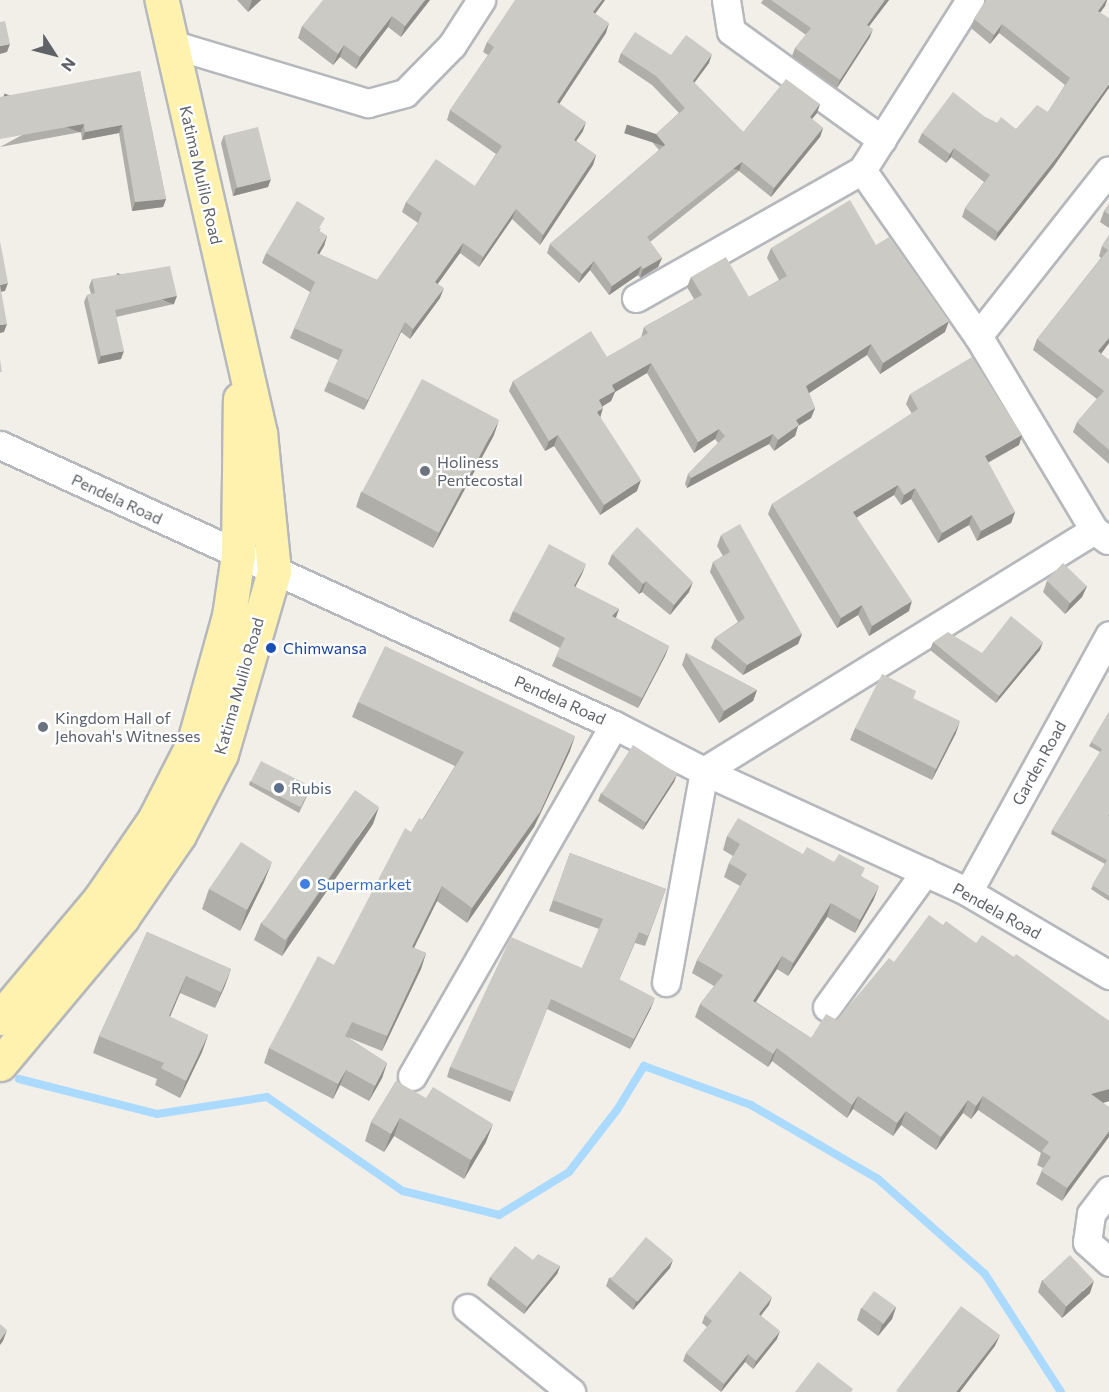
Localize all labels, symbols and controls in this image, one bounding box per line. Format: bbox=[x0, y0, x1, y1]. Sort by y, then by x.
north arrow bbox=[24, 24, 84, 84]
text: N bbox=[58, 54, 80, 75]
street label: Katima Mulilo Road bbox=[176, 104, 226, 246]
place label: Holiness Pentecostal bbox=[437, 452, 523, 490]
marker: Holiness Pentecostal bbox=[418, 464, 432, 478]
street label: Pendela Road bbox=[69, 470, 165, 528]
street label: Katima Mulilo Road bbox=[210, 615, 268, 757]
place label: Chimwansa bbox=[283, 638, 367, 658]
marker: Chimwansa bbox=[264, 641, 278, 655]
street label: Pendela Road bbox=[511, 671, 609, 729]
place label: Kingdom Hall of Jehovah's Witnesses bbox=[55, 708, 201, 746]
street label: Garden Road bbox=[1008, 717, 1070, 809]
marker: Kingdom Hall of Jehovah's Witnesses bbox=[36, 720, 50, 734]
place label: Rubis bbox=[291, 778, 331, 798]
marker: Rubis bbox=[272, 781, 286, 795]
place label: Supermarket bbox=[317, 874, 412, 894]
marker: Supermarket bbox=[298, 877, 312, 891]
street label: Pendela Road bbox=[950, 879, 1044, 943]

